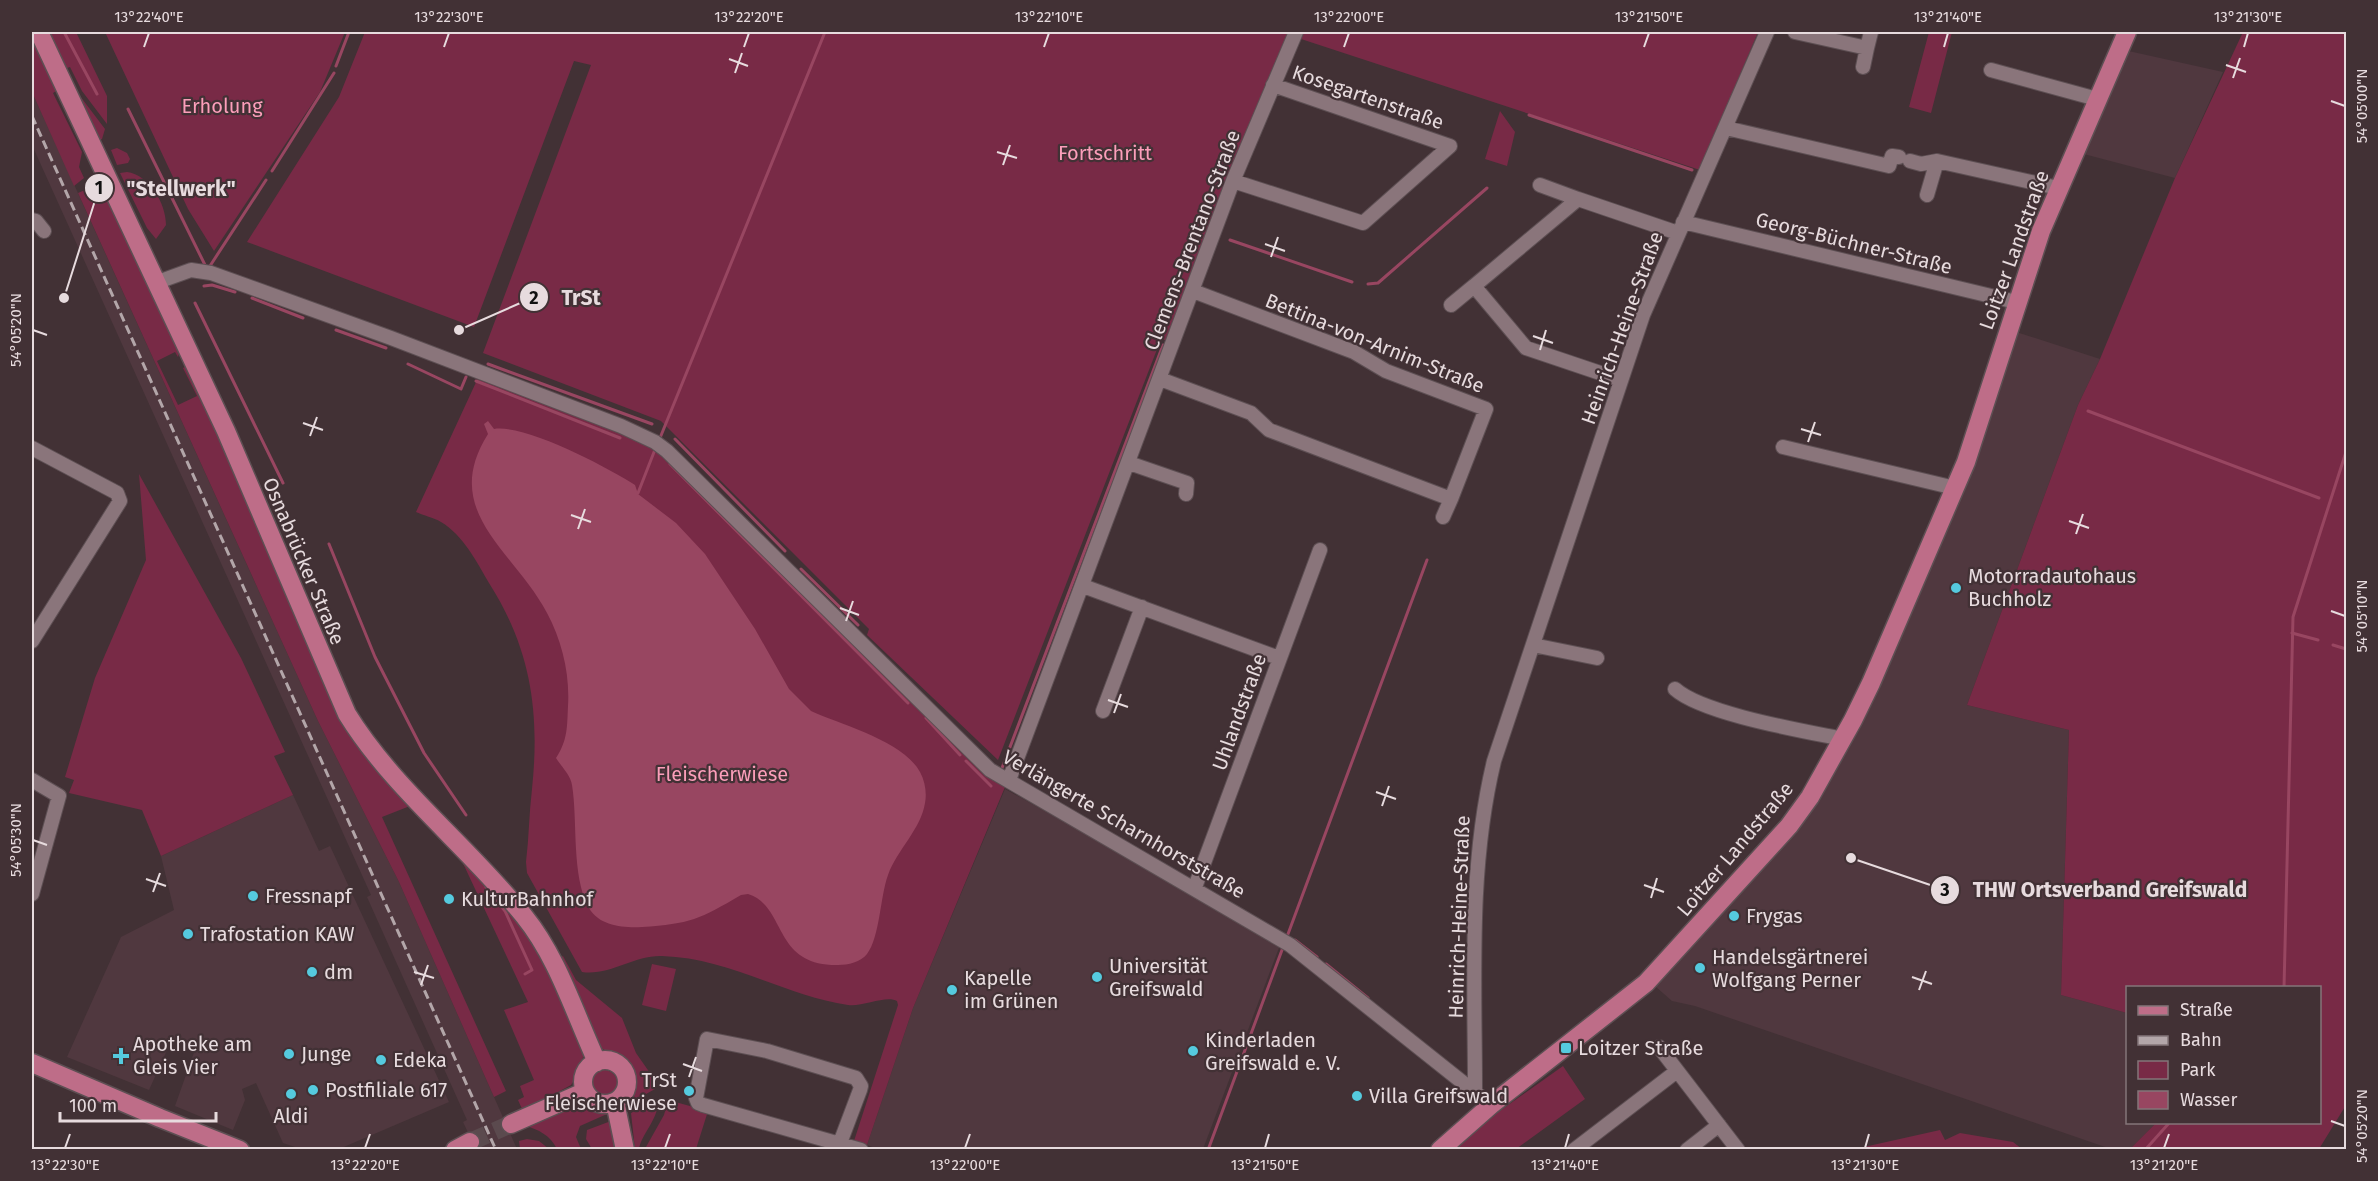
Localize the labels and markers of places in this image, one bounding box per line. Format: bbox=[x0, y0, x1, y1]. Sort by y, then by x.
callout: "Stellwerk" bbox=[84, 169, 248, 208]
callout: TrSt bbox=[519, 278, 612, 317]
place label: Motorradautohaus Buchholz bbox=[1968, 564, 2136, 611]
marker: Motorradautohaus Buchholz bbox=[1949, 581, 1963, 595]
callout: THW Ortsverband Greifswald bbox=[1930, 871, 2259, 910]
place label: Fressnapf bbox=[265, 884, 353, 908]
place label: KulturBahnhof bbox=[461, 887, 595, 911]
marker: Fressnapf bbox=[246, 889, 260, 903]
marker: KulturBahnhof bbox=[442, 892, 456, 906]
place label: Frygas bbox=[1746, 904, 1803, 928]
marker: Frygas bbox=[1727, 909, 1741, 923]
place label: Trafostation KAW bbox=[200, 922, 355, 946]
marker: Trafostation KAW bbox=[181, 927, 195, 941]
place label: Handelsgärtnerei Wolfgang Perner bbox=[1712, 945, 1868, 992]
place label: Universität Greifswald bbox=[1109, 954, 1209, 1001]
place label: dm bbox=[324, 960, 353, 984]
marker: Handelsgärtnerei Wolfgang Perner bbox=[1693, 961, 1707, 975]
marker: dm bbox=[305, 965, 319, 979]
place label: Kapelle im Grünen bbox=[964, 966, 1058, 1013]
marker: Universität Greifswald bbox=[1090, 970, 1104, 984]
marker: Kapelle im Grünen bbox=[945, 983, 959, 997]
place label: Kinderladen Greifswald e. V. bbox=[1205, 1028, 1341, 1075]
place label: Apotheke am Gleis Vier bbox=[133, 1032, 252, 1079]
place label: Loitzer Straße bbox=[1578, 1036, 1703, 1060]
marker: Loitzer Straße bbox=[1559, 1041, 1573, 1055]
place label: Junge bbox=[301, 1042, 351, 1066]
marker: Kinderladen Greifswald e. V. bbox=[1186, 1044, 1200, 1058]
marker: Junge bbox=[282, 1047, 296, 1061]
place label: Edeka bbox=[393, 1048, 447, 1072]
marker: Apotheke am Gleis Vier bbox=[114, 1049, 128, 1063]
marker: Edeka bbox=[374, 1053, 388, 1067]
place label: TrSt Fleischerwiese bbox=[545, 1068, 678, 1115]
place label: Postfiliale 617 bbox=[325, 1078, 447, 1102]
marker: Postfiliale 617 bbox=[306, 1083, 320, 1097]
marker: TrSt Fleischerwiese bbox=[682, 1084, 696, 1098]
place label: Villa Greifswald bbox=[1369, 1084, 1508, 1108]
marker: Aldi bbox=[284, 1087, 298, 1101]
marker: Villa Greifswald bbox=[1350, 1089, 1364, 1103]
place label: Aldi bbox=[274, 1104, 308, 1128]

